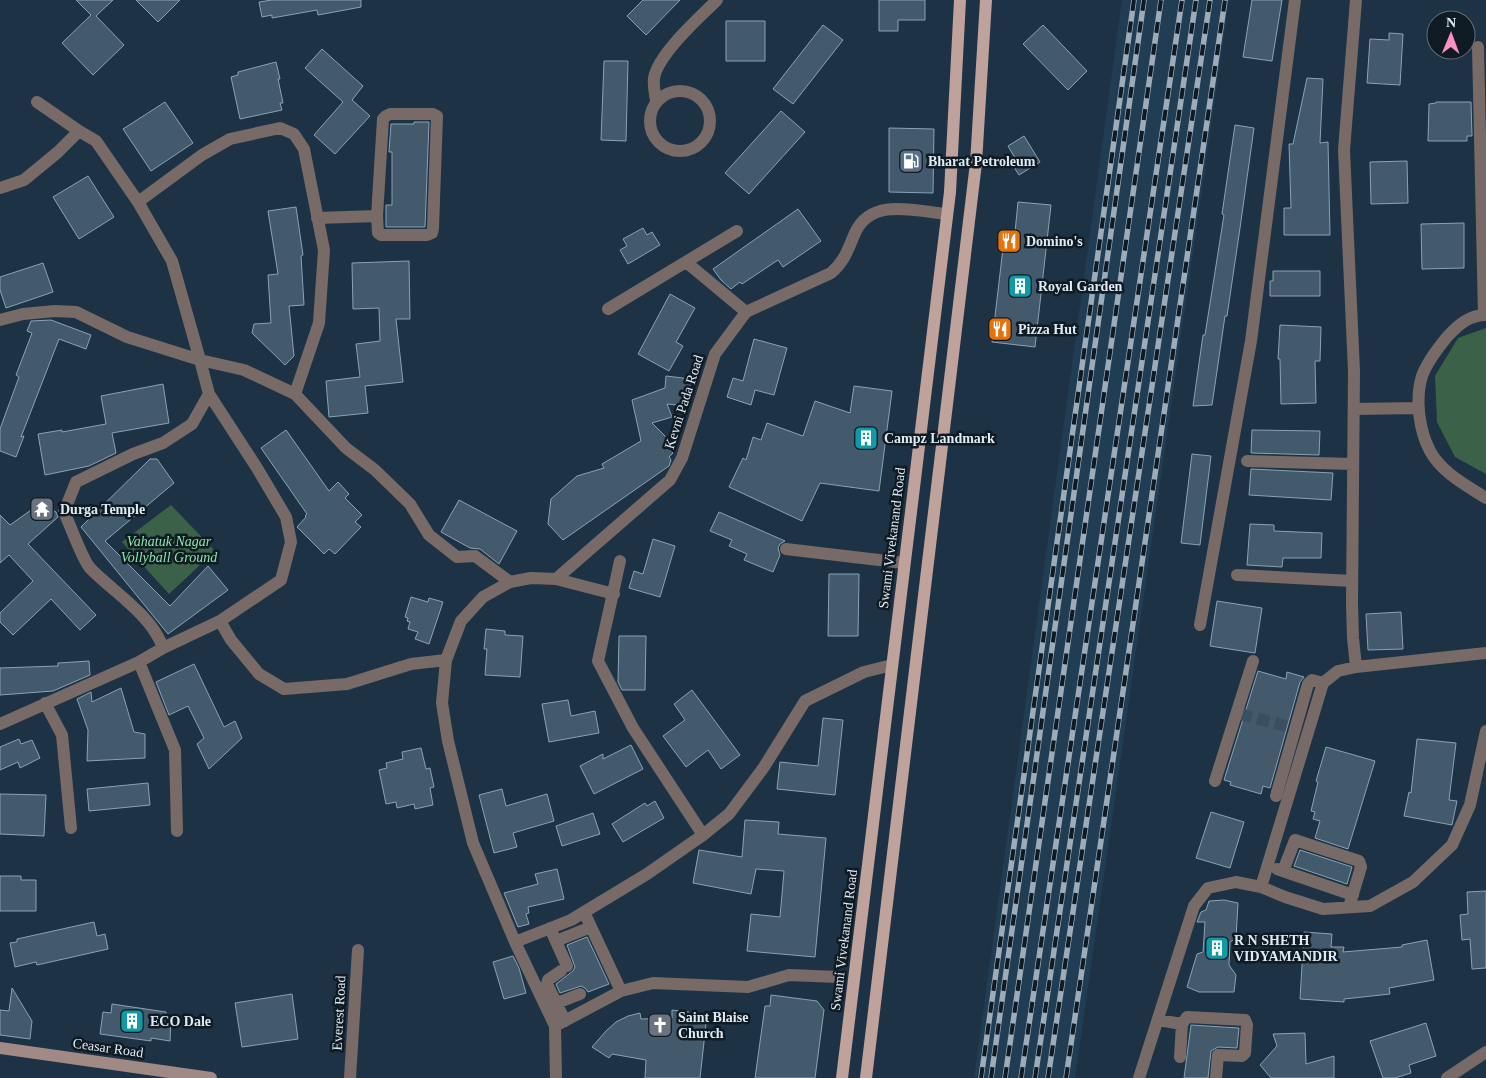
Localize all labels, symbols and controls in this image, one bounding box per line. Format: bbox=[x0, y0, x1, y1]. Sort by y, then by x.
north arrow bbox=[1426, 10, 1476, 60]
text: N bbox=[1446, 15, 1456, 30]
fuel station icon: Bharat Petroleum bbox=[898, 148, 924, 174]
place label: Bharat Petroleum bbox=[928, 154, 1036, 169]
restaurant icon: Domino's bbox=[996, 228, 1022, 254]
place label: Domino's bbox=[1026, 234, 1083, 249]
building icon: Royal Garden bbox=[1007, 273, 1033, 299]
place label: Royal Garden bbox=[1038, 279, 1123, 294]
restaurant icon: Pizza Hut bbox=[987, 316, 1013, 342]
place label: Pizza Hut bbox=[1018, 322, 1077, 337]
street label: Kevni Pada Road bbox=[662, 353, 706, 451]
building icon: Campz Landmark bbox=[853, 425, 879, 451]
place label: Campz Landmark bbox=[884, 431, 995, 446]
street label: Swami Vivekanand Road bbox=[876, 467, 908, 609]
temple icon: Durga Temple bbox=[29, 496, 55, 522]
place label: Durga Temple bbox=[60, 502, 145, 517]
park label: Vahatuk Nagar Vollyball Ground bbox=[121, 534, 218, 565]
street label: Swami Vivekanand Road bbox=[828, 869, 860, 1011]
place label: R N SHETH VIDYAMANDIR bbox=[1234, 933, 1339, 964]
building icon: R N SHETH VIDYAMANDIR bbox=[1204, 935, 1230, 961]
street label: Everest Road bbox=[330, 975, 348, 1051]
building icon: ECO Dale bbox=[119, 1008, 145, 1034]
place label: Saint Blaise Church bbox=[678, 1010, 748, 1041]
church icon: Saint Blaise Church bbox=[647, 1012, 673, 1038]
place label: ECO Dale bbox=[150, 1014, 211, 1029]
street label: Ceasar Road bbox=[72, 1036, 144, 1060]

